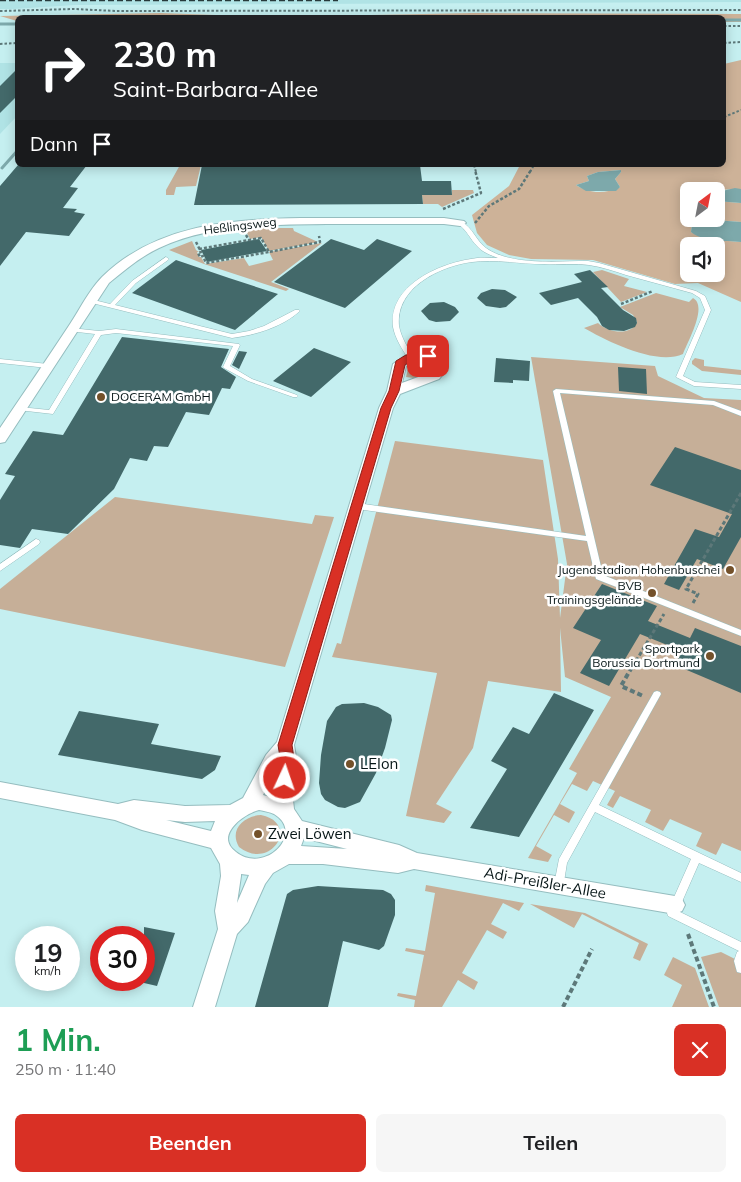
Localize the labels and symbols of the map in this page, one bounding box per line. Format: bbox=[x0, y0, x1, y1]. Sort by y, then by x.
north arrow bbox=[680, 182, 725, 228]
street label: Heßlingsweg bbox=[203, 214, 277, 237]
pin bbox=[407, 335, 449, 377]
place label: DOCERAM GmbH bbox=[111, 389, 211, 404]
marker: DOCERAM GmbH bbox=[95, 391, 107, 403]
place label: Jugendstadion Hohenbuschei bbox=[558, 562, 720, 577]
marker: Jugendstadion Hohenbuschei bbox=[724, 564, 736, 576]
place label: BVB Trainingsgelände bbox=[547, 578, 642, 607]
marker: BVB Trainingsgelände bbox=[646, 587, 658, 599]
place label: Sportpark Borussia Dortmund bbox=[592, 641, 701, 670]
marker: Sportpark Borussia Dortmund bbox=[704, 650, 716, 662]
position arrow bbox=[258, 751, 310, 803]
place label: LEIon bbox=[360, 754, 398, 773]
marker: LEIon bbox=[344, 758, 356, 770]
place label: Zwei Löwen bbox=[268, 824, 352, 843]
marker: Zwei Löwen bbox=[252, 828, 264, 840]
street label: Adi-Preißler-Allee bbox=[483, 862, 608, 903]
speed limit sign: 30 bbox=[90, 926, 155, 991]

